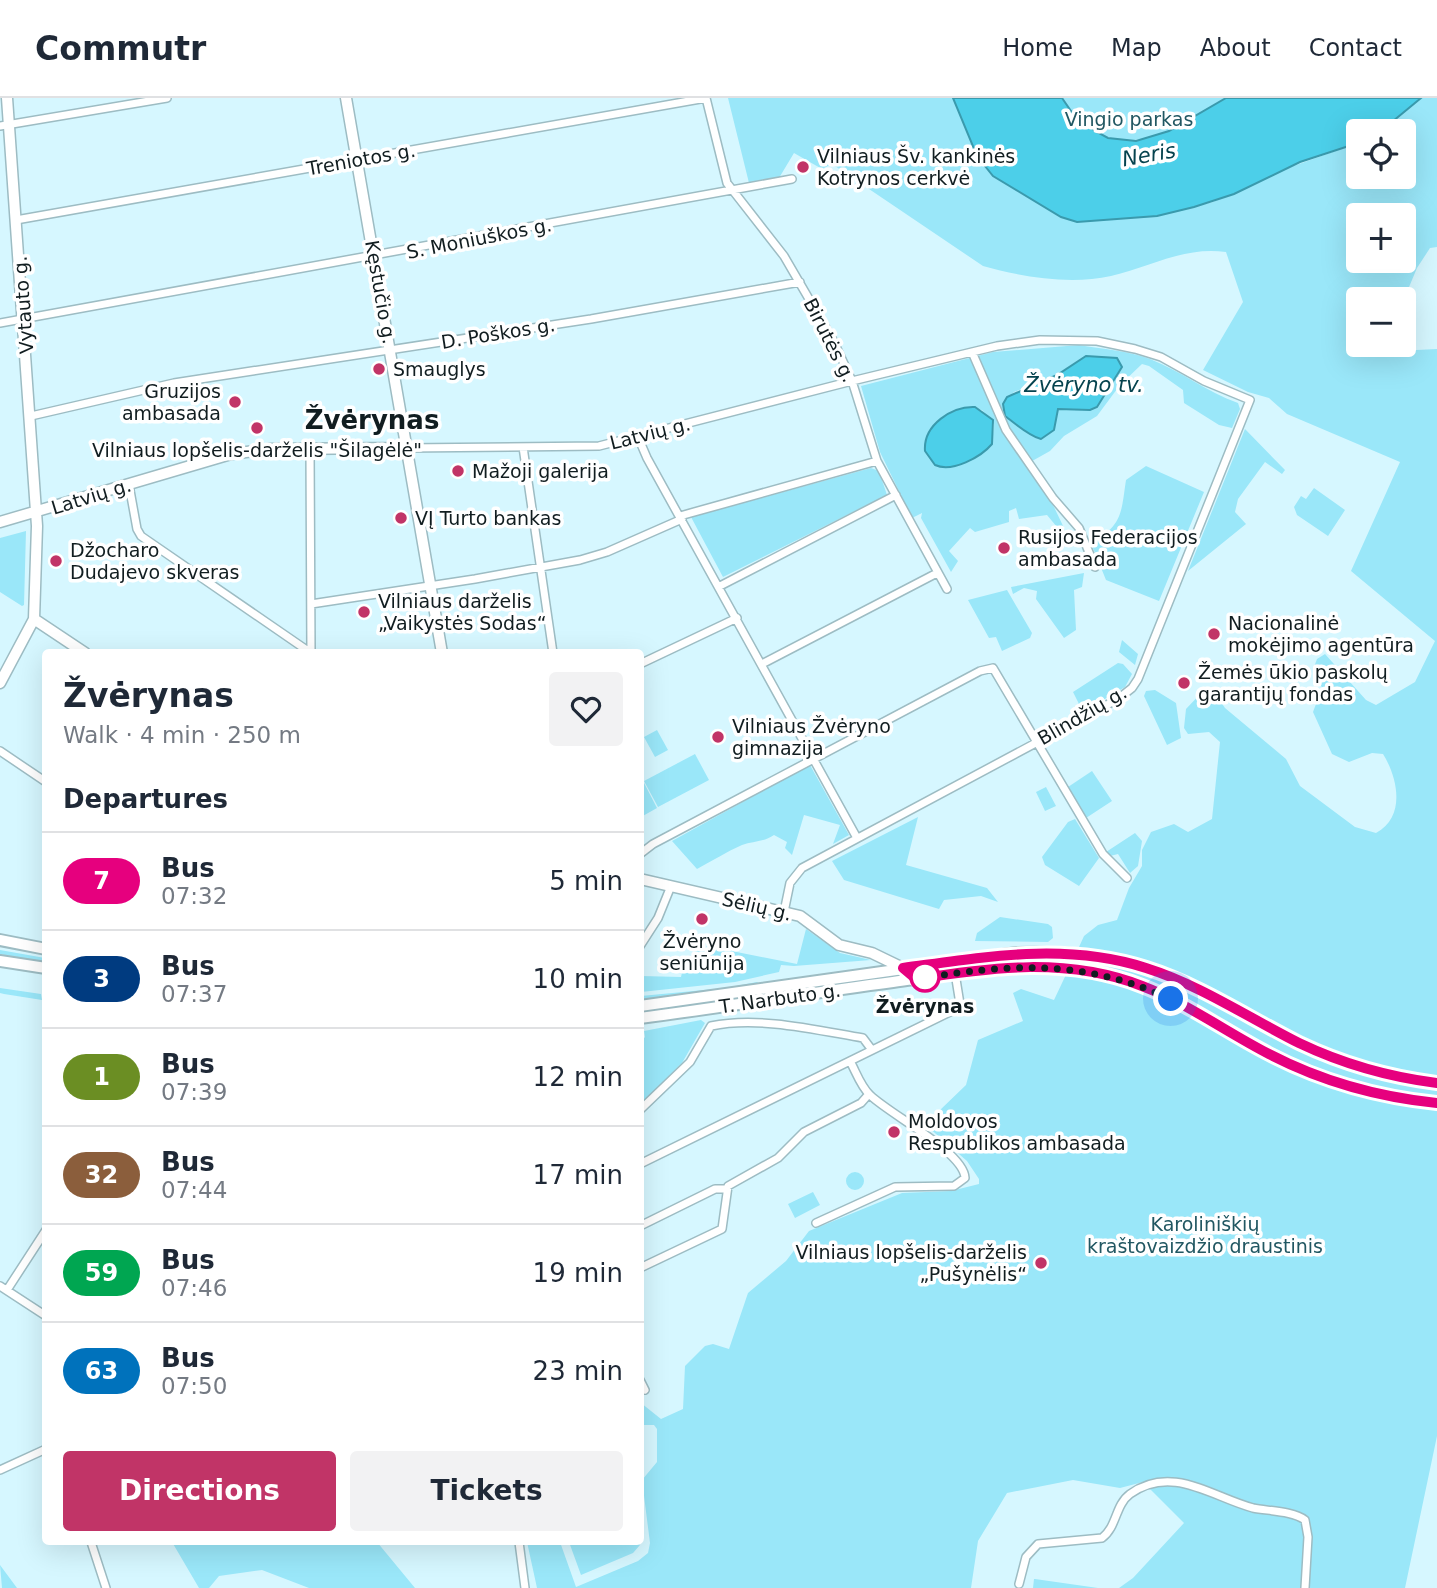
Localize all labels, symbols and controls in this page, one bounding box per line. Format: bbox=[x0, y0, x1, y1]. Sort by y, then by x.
text: Commutr bbox=[35, 29, 206, 68]
text: Home bbox=[1002, 34, 1073, 62]
text: Map bbox=[1111, 34, 1162, 62]
text: About bbox=[1200, 34, 1271, 62]
text: Contact bbox=[1309, 34, 1402, 62]
park label: Vingio parkas bbox=[1065, 108, 1193, 130]
map controls bbox=[1346, 119, 1416, 357]
button: locate bbox=[1346, 119, 1416, 189]
water label: Neris bbox=[1120, 138, 1178, 172]
street label: Treniotos g. bbox=[304, 139, 417, 180]
place label: Vilniaus Šv. kankinės Kotrynos cerkvė bbox=[817, 144, 1015, 189]
marker: Vilniaus Šv. kankinės Kotrynos cerkvė bbox=[795, 159, 811, 175]
button: + bbox=[1346, 203, 1416, 273]
street label: S. Moniuškos g. bbox=[405, 213, 553, 263]
street label: Kęstučio g. bbox=[361, 238, 401, 346]
street label: Vytauto g. bbox=[9, 255, 37, 355]
button: − bbox=[1346, 287, 1416, 357]
street label: Birutės g. bbox=[799, 294, 861, 386]
street label: D. Poškos g. bbox=[439, 313, 557, 353]
place label: Smauglys bbox=[393, 358, 486, 380]
marker: Smauglys bbox=[371, 361, 387, 377]
water label: Žvėryno tv. bbox=[1023, 372, 1144, 397]
place label: Gruzijos ambasada bbox=[122, 380, 221, 424]
marker: Gruzijos ambasada bbox=[227, 394, 243, 410]
district label: Žvėrynas bbox=[305, 404, 439, 435]
street label: Latvių g. bbox=[607, 412, 693, 454]
marker: Vilniaus lopšelis-darželis "Šilagėlė" bbox=[249, 420, 265, 436]
place label: Vilniaus lopšelis-darželis "Šilagėlė" bbox=[92, 438, 422, 461]
place label: Mažoji galerija bbox=[472, 460, 609, 482]
marker: Mažoji galerija bbox=[450, 463, 466, 479]
street label: Latvių g. bbox=[48, 473, 134, 519]
place label: VĮ Turto bankas bbox=[415, 507, 561, 529]
marker: VĮ Turto bankas bbox=[393, 510, 409, 526]
place label: Rusijos Federacijos ambasada bbox=[1018, 526, 1198, 570]
place label: Džocharo Dudajevo skveras bbox=[70, 539, 239, 583]
marker: Rusijos Federacijos ambasada bbox=[996, 540, 1012, 556]
marker: Džocharo Dudajevo skveras bbox=[48, 553, 64, 569]
place label: Vilniaus darželis „Vaikystės Sodas“ bbox=[378, 590, 546, 634]
marker: Vilniaus darželis „Vaikystės Sodas“ bbox=[356, 604, 372, 620]
place label: Nacionalinė mokėjimo agentūra bbox=[1228, 612, 1414, 656]
marker: Nacionalinė mokėjimo agentūra bbox=[1206, 626, 1222, 642]
place label: Žemės ūkio paskolų garantijų fondas bbox=[1198, 661, 1388, 705]
button: heart bbox=[549, 672, 623, 746]
marker: Žemės ūkio paskolų garantijų fondas bbox=[1176, 675, 1192, 691]
text: Žvėrynas bbox=[63, 676, 234, 715]
street label: Blindžių g. bbox=[1034, 681, 1130, 749]
place label: Vilniaus Žvėryno gimnazija bbox=[732, 715, 891, 759]
text: Walk · 4 min · 250 m bbox=[63, 722, 301, 748]
marker: Vilniaus Žvėryno gimnazija bbox=[710, 729, 726, 745]
text: Departures bbox=[63, 784, 228, 814]
text: Bus bbox=[161, 853, 215, 883]
text: 5 min bbox=[549, 866, 623, 896]
text: 7 bbox=[93, 867, 110, 895]
text: 07:32 bbox=[161, 883, 227, 909]
street label: Sėlių g. bbox=[720, 887, 794, 925]
marker: Žvėryno seniūnija bbox=[694, 911, 710, 927]
place label: Žvėryno seniūnija bbox=[659, 930, 745, 974]
text: Bus bbox=[161, 951, 215, 981]
marker: Žvėrynas bbox=[910, 962, 940, 992]
text: 10 min bbox=[533, 964, 623, 994]
text: 3 bbox=[93, 965, 110, 993]
street label: T. Narbuto g. bbox=[717, 979, 842, 1018]
text: 07:37 bbox=[161, 981, 227, 1007]
your location bbox=[1153, 981, 1188, 1016]
place label: Žvėrynas bbox=[876, 995, 974, 1017]
text: Bus bbox=[161, 1049, 215, 1079]
text: 12 min bbox=[533, 1062, 623, 1092]
text: 1 bbox=[93, 1063, 110, 1091]
text: 07:39 bbox=[161, 1079, 227, 1105]
place label: Moldovos Respublikos ambasada bbox=[908, 1110, 1126, 1154]
marker: Moldovos Respublikos ambasada bbox=[886, 1124, 902, 1140]
text: Bus bbox=[161, 1147, 215, 1177]
text: 17 min bbox=[533, 1160, 623, 1190]
text: 32 bbox=[85, 1161, 118, 1189]
text: 07:44 bbox=[161, 1177, 227, 1203]
park label: Karoliniškių kraštovaizdžio draustinis bbox=[1087, 1213, 1323, 1257]
place label: Vilniaus lopšelis-darželis „Pušynėlis“ bbox=[795, 1241, 1027, 1285]
text: Bus bbox=[161, 1245, 215, 1275]
marker: Vilniaus lopšelis-darželis „Pušynėlis“ bbox=[1033, 1255, 1049, 1271]
text: 19 min bbox=[533, 1258, 623, 1288]
text: 59 bbox=[85, 1259, 118, 1287]
text: 07:46 bbox=[161, 1275, 227, 1301]
text: Bus bbox=[161, 1343, 215, 1373]
text: 23 min bbox=[533, 1356, 623, 1386]
text: 63 bbox=[85, 1357, 118, 1385]
text: 07:50 bbox=[161, 1373, 227, 1399]
button: Directions bbox=[63, 1451, 336, 1531]
button: Tickets bbox=[350, 1451, 623, 1531]

